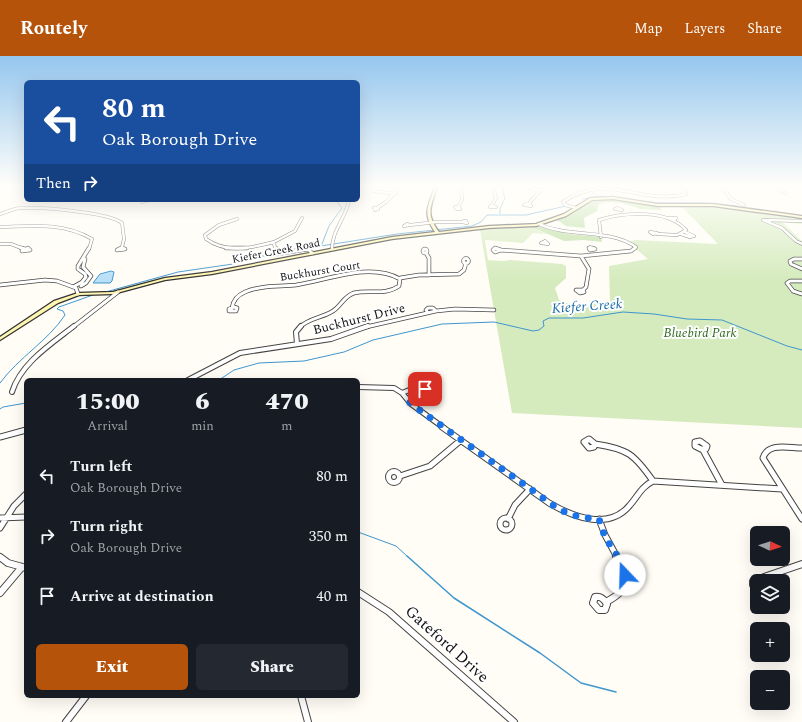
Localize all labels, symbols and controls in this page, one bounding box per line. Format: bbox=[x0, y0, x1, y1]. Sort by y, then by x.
text: Routely bbox=[20, 14, 87, 43]
text: Map bbox=[634, 18, 663, 39]
text: Layers bbox=[685, 18, 725, 39]
text: Share bbox=[747, 18, 782, 39]
text: 80 m bbox=[102, 87, 166, 130]
icon: left bbox=[36, 96, 88, 148]
text: Oak Borough Drive bbox=[102, 126, 257, 153]
text: Then bbox=[36, 172, 71, 195]
icon: right bbox=[79, 172, 101, 194]
street label: Kiefer Creek Road bbox=[230, 234, 322, 268]
street label: Buckhurst Court bbox=[279, 256, 362, 286]
water label: Kiefer Creek bbox=[551, 293, 623, 319]
street label: Buckhurst Drive bbox=[311, 298, 407, 340]
park label: Bluebird Park bbox=[664, 323, 736, 343]
pin bbox=[408, 372, 442, 406]
icon: arrive bbox=[414, 378, 436, 400]
text: 15:00 bbox=[75, 384, 140, 420]
text: 6 bbox=[195, 384, 210, 420]
text: 470 bbox=[265, 384, 309, 420]
text: Arrival bbox=[87, 416, 128, 436]
text: min bbox=[191, 416, 214, 436]
text: m bbox=[281, 416, 293, 436]
text: Turn left bbox=[70, 455, 132, 478]
icon: left bbox=[36, 465, 58, 487]
text: 80 m bbox=[316, 465, 348, 488]
text: Oak Borough Drive bbox=[70, 478, 182, 498]
text: Turn right bbox=[70, 515, 143, 538]
icon: right bbox=[36, 525, 58, 547]
text: 350 m bbox=[309, 525, 348, 548]
north arrow bbox=[750, 526, 790, 566]
map controls bbox=[750, 526, 790, 710]
text: Oak Borough Drive bbox=[70, 538, 182, 558]
position arrow bbox=[604, 554, 646, 596]
button: layers bbox=[750, 574, 790, 614]
icon: arrive bbox=[36, 585, 58, 607]
text: Arrive at destination bbox=[70, 585, 214, 608]
text: 40 m bbox=[316, 585, 348, 608]
street label: Gateford Drive bbox=[400, 600, 494, 688]
button: + bbox=[750, 622, 790, 662]
button: Exit bbox=[36, 644, 188, 690]
button: Share bbox=[196, 644, 348, 690]
button: − bbox=[750, 670, 790, 710]

